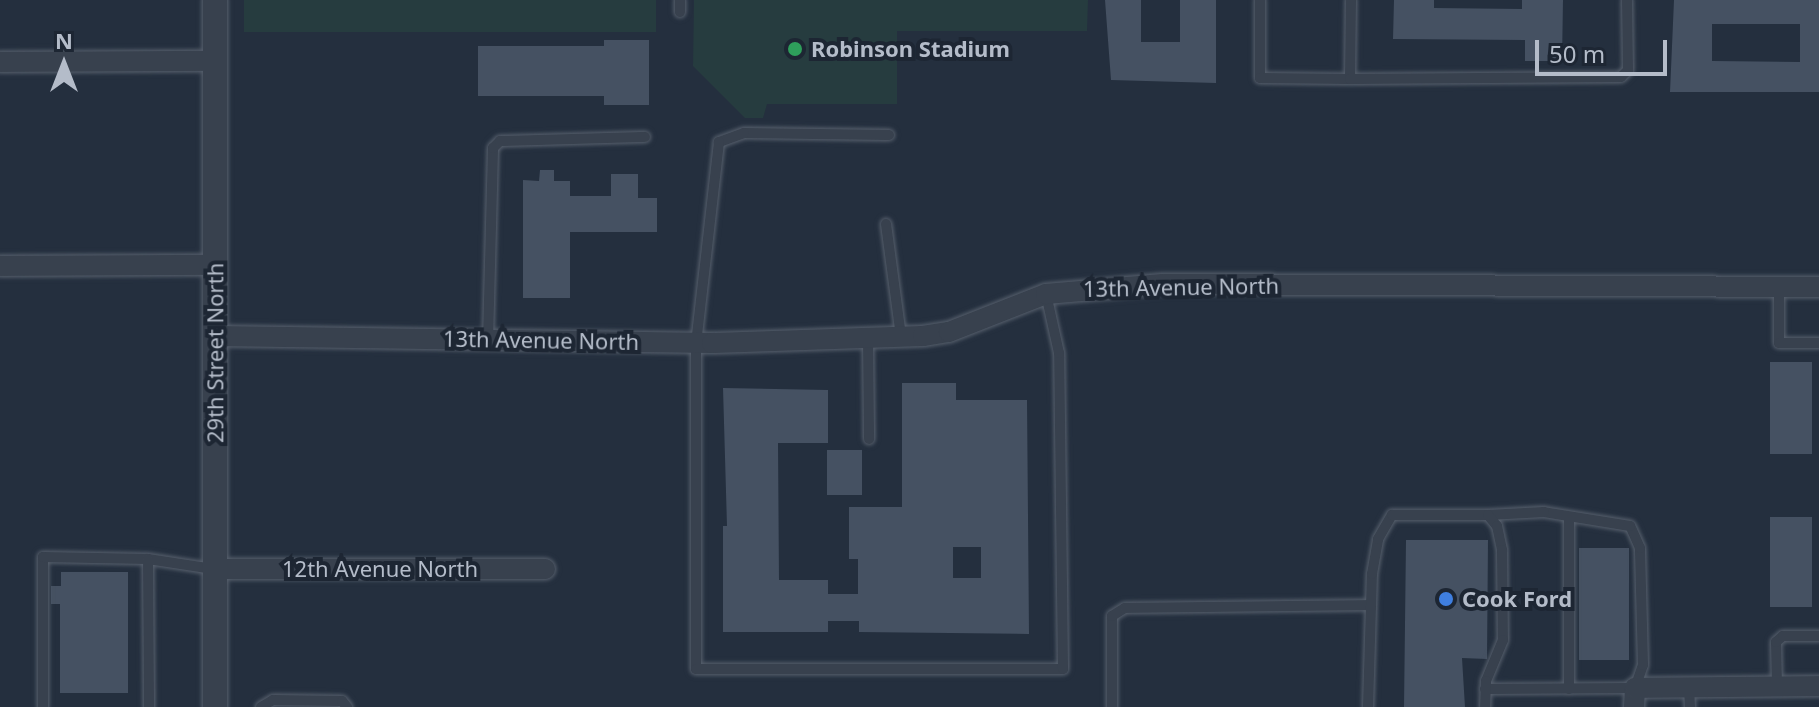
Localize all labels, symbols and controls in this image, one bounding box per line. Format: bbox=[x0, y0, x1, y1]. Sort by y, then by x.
north arrow bbox=[24, 24, 104, 104]
scale bar bbox=[1539, 24, 1671, 74]
text: N bbox=[55, 25, 73, 55]
place label: Robinson Stadium bbox=[811, 36, 1010, 62]
text: 50 m bbox=[1549, 37, 1605, 70]
marker: Robinson Stadium bbox=[786, 40, 804, 58]
street label: 29th Street North bbox=[202, 263, 228, 443]
street label: 13th Avenue North bbox=[1083, 272, 1279, 302]
street label: 13th Avenue North bbox=[443, 325, 639, 355]
street label: 12th Avenue North bbox=[282, 556, 478, 582]
place label: Cook Ford bbox=[1462, 586, 1572, 612]
marker: Cook Ford bbox=[1437, 590, 1455, 608]

